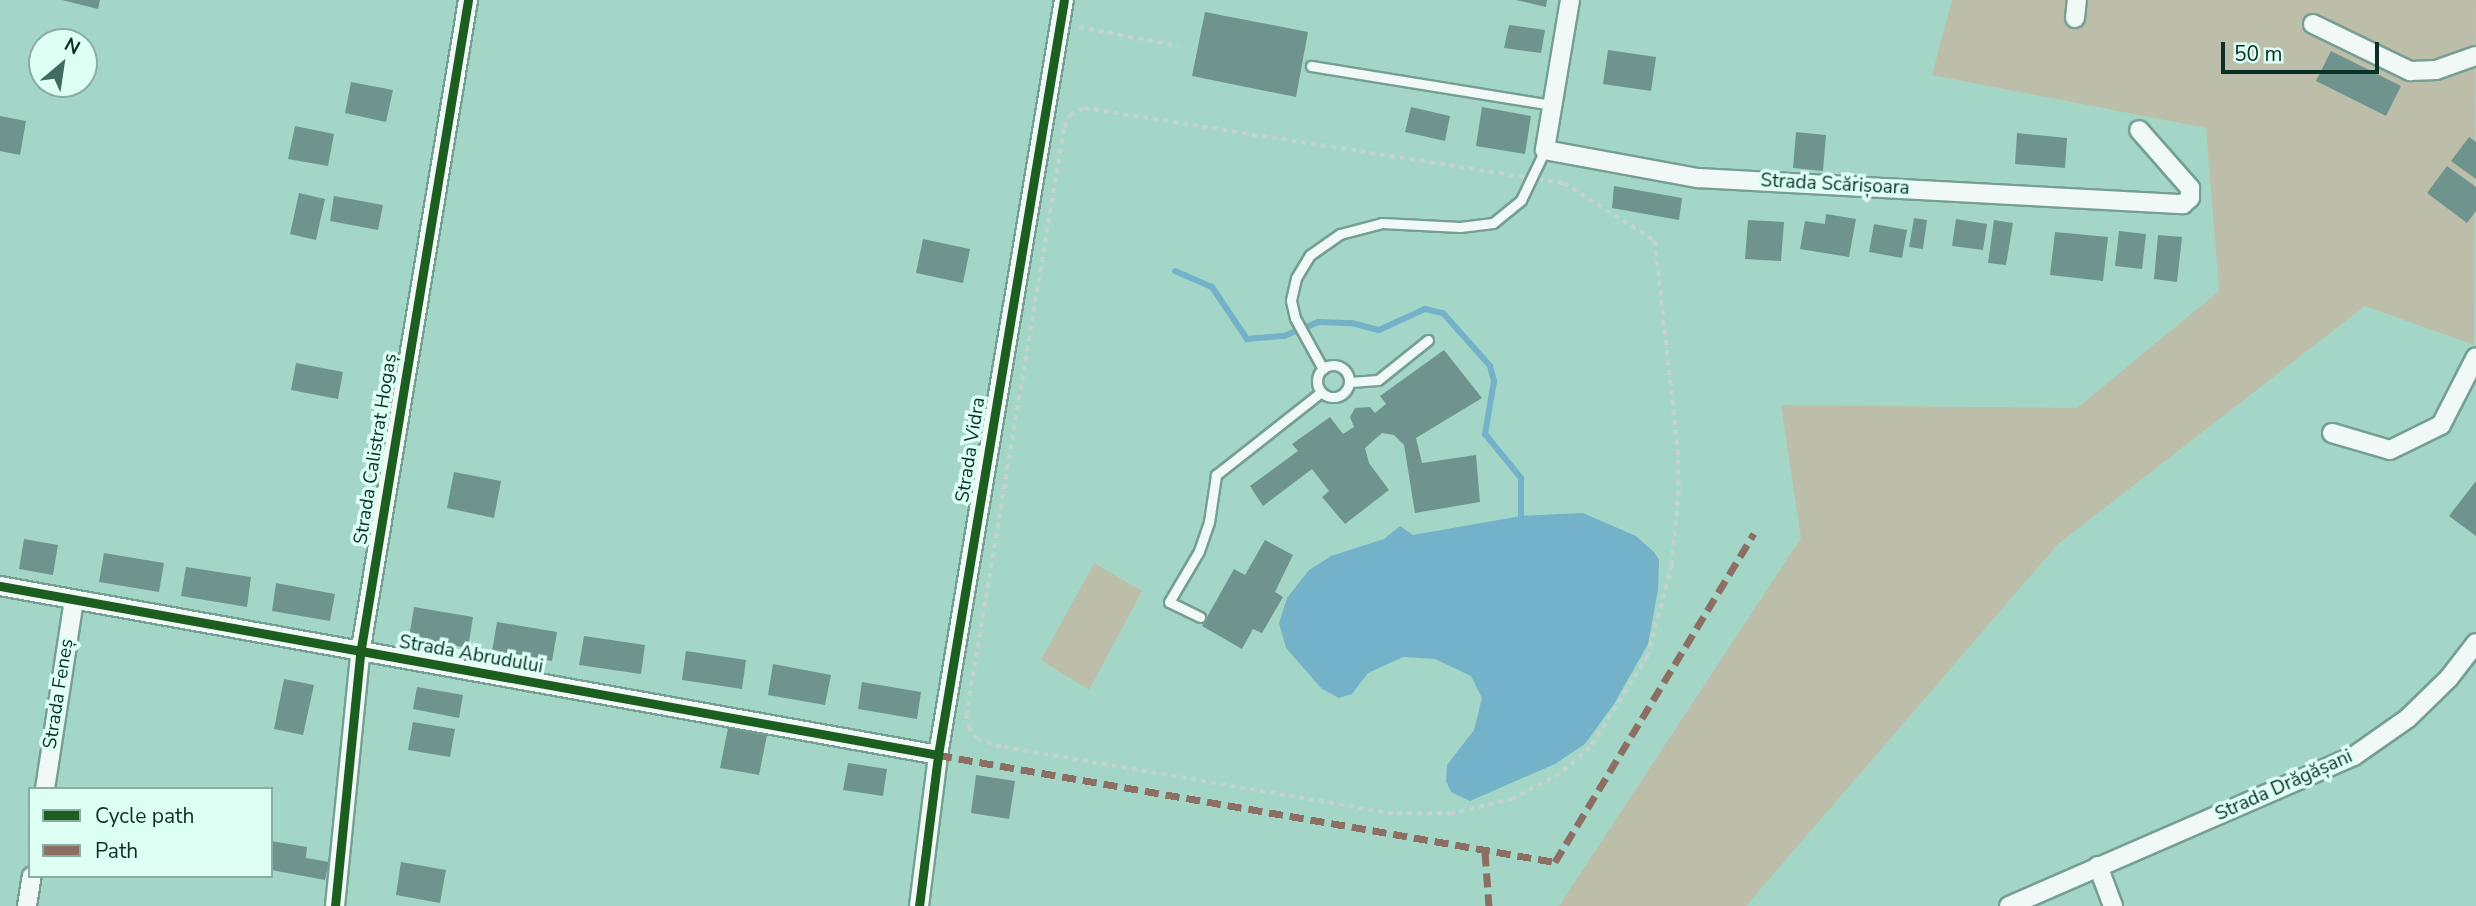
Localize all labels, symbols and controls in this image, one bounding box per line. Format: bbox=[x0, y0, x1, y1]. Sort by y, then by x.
north arrow bbox=[28, 28, 98, 98]
scale bar bbox=[2224, 28, 2382, 72]
text: N bbox=[60, 32, 85, 61]
text: 50 m bbox=[2234, 40, 2283, 68]
street label: Strada Scărișoara bbox=[1760, 170, 1910, 200]
street label: Strada Calistrat Hogaș bbox=[350, 352, 402, 546]
street label: Strada Vidra bbox=[951, 396, 991, 504]
street label: Strada Abrudului bbox=[397, 631, 545, 679]
street label: Strada Feneș bbox=[39, 637, 79, 751]
street label: Strada Drăgășani bbox=[2212, 746, 2356, 826]
legend bbox=[28, 787, 273, 878]
text: Cycle path bbox=[95, 802, 194, 830]
text: Path bbox=[95, 837, 138, 865]

